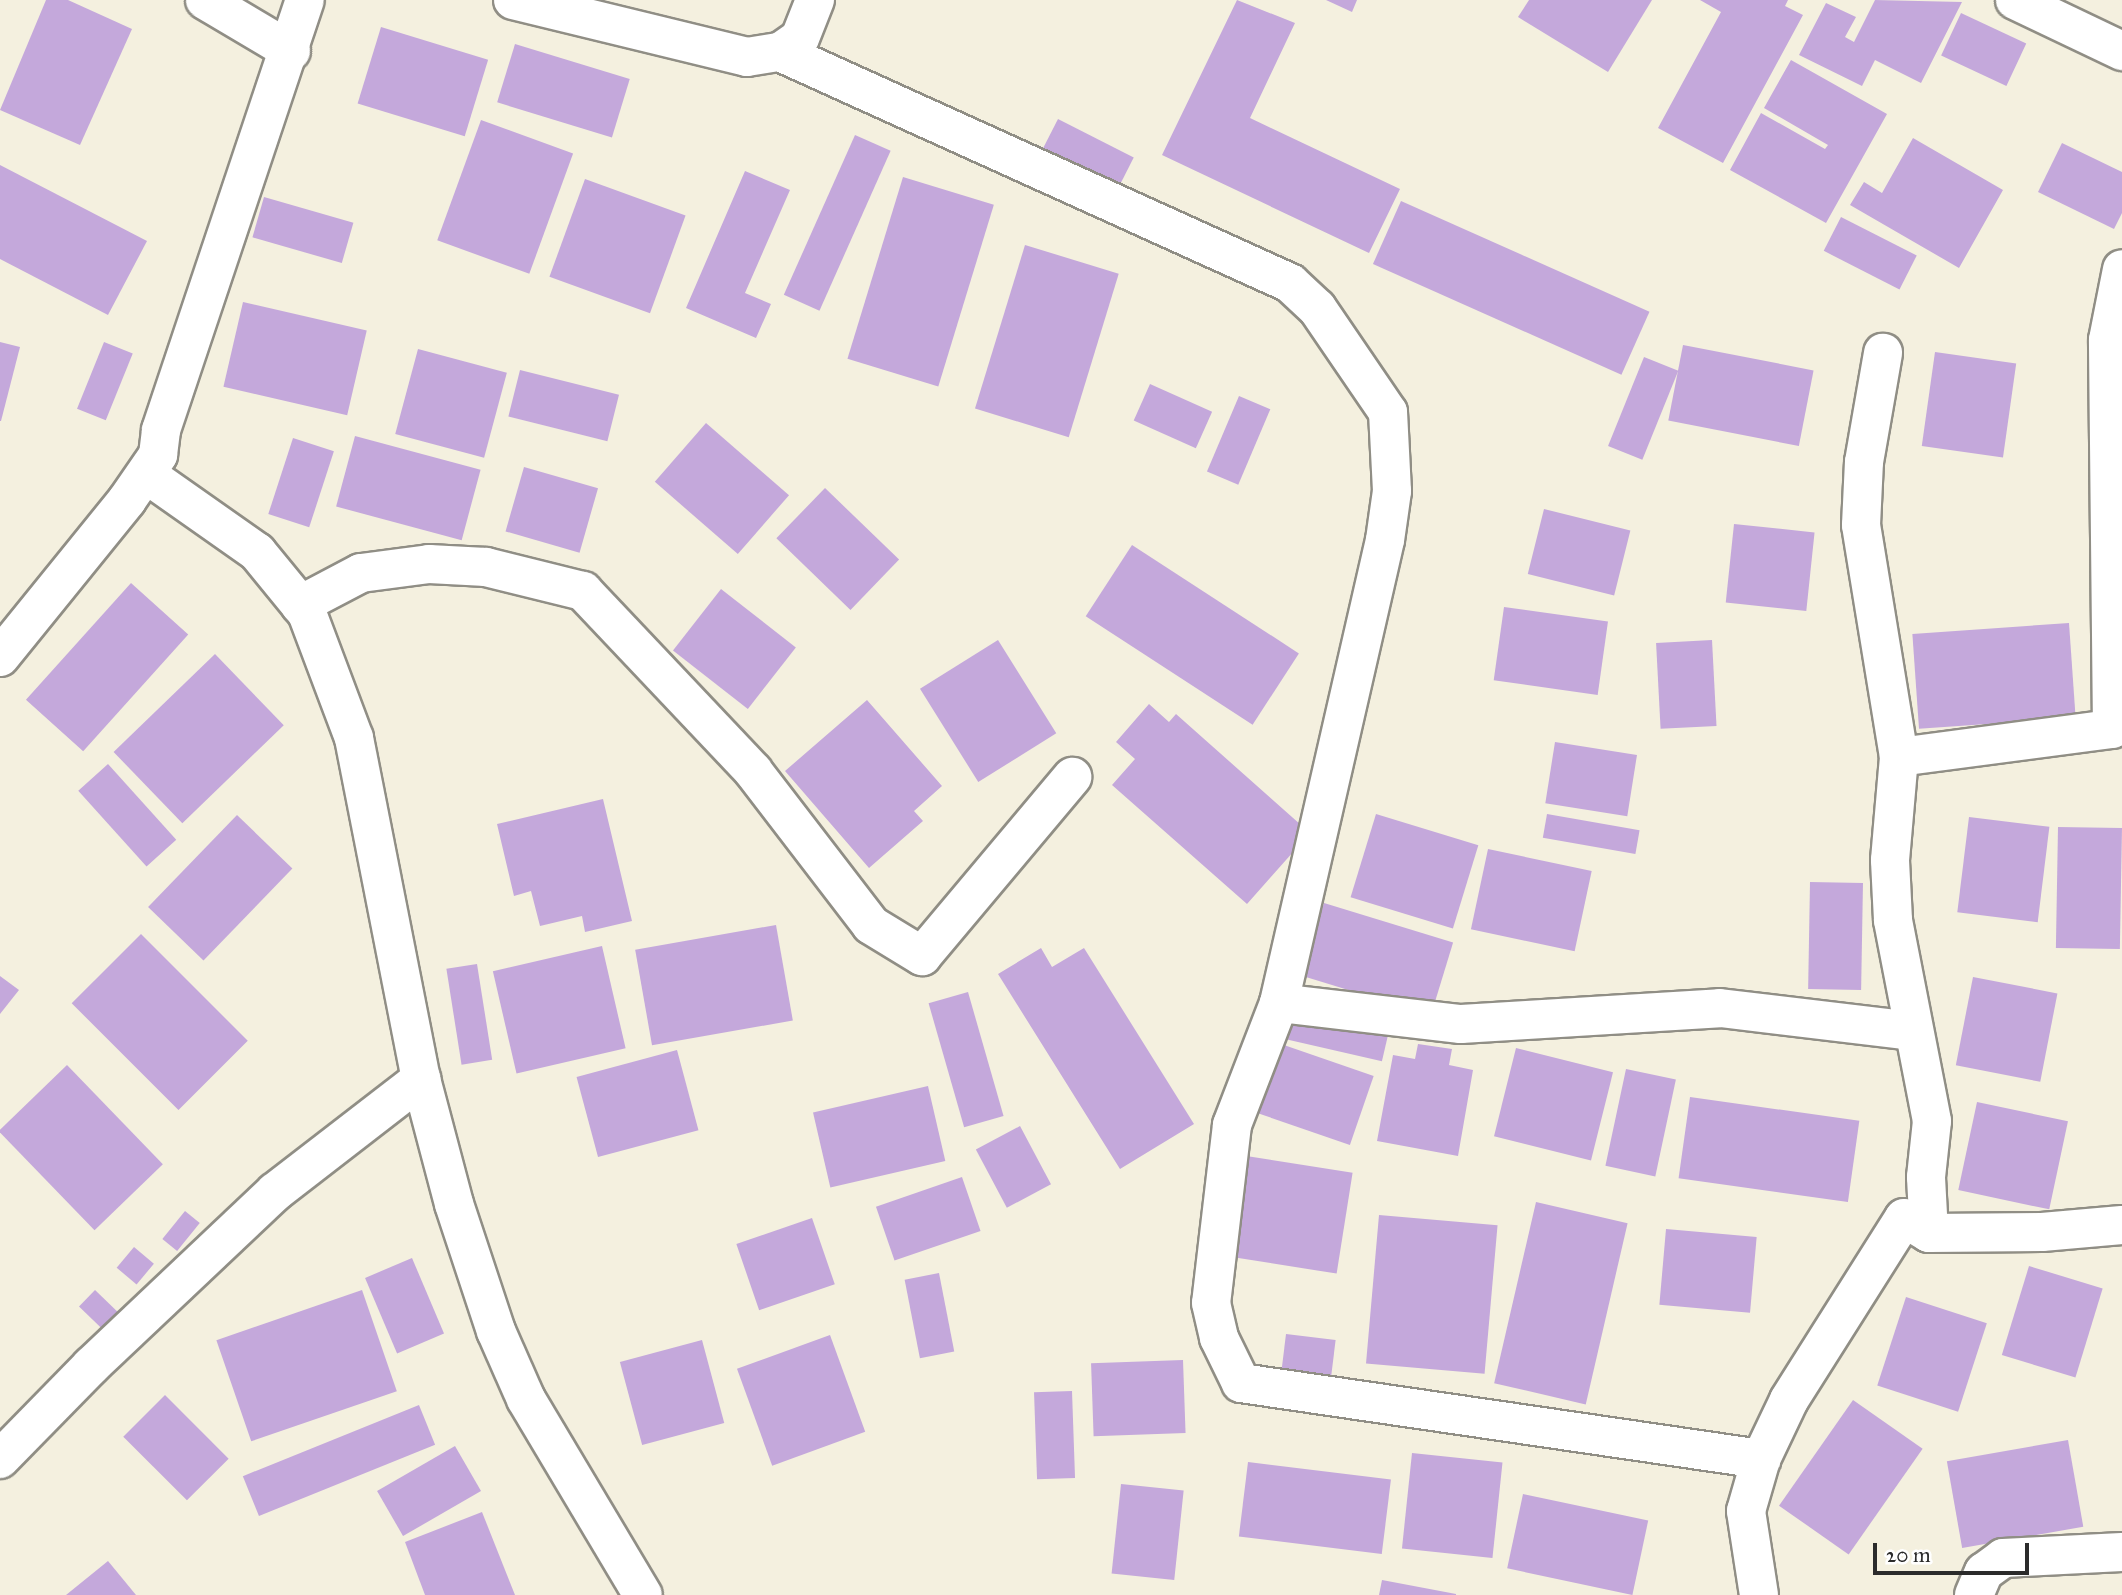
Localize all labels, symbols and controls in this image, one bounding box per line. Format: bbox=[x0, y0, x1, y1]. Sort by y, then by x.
scale bar bbox=[1877, 1528, 2033, 1572]
text: 20 m bbox=[1886, 1542, 1931, 1568]

